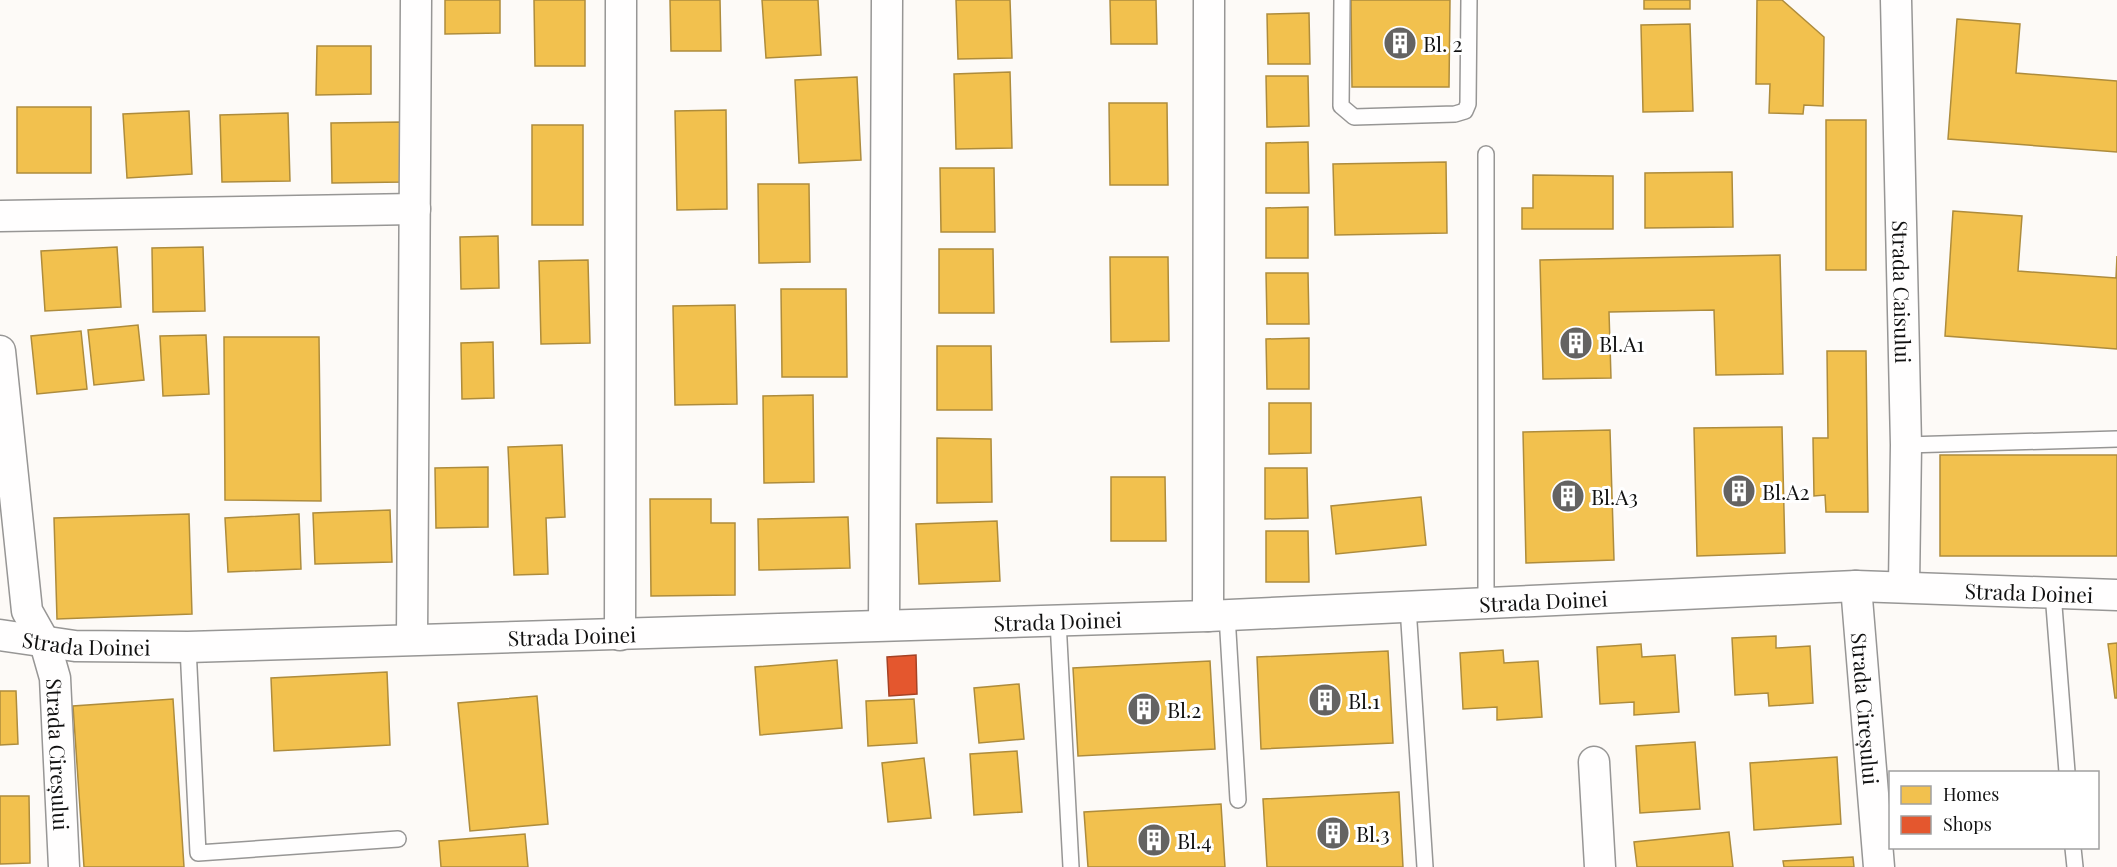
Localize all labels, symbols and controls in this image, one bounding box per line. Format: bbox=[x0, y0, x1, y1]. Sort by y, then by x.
building icon: Bl. 2 bbox=[1382, 25, 1418, 61]
place label: Bl. 2 bbox=[1423, 29, 1462, 57]
street label: Strada Caisului bbox=[1887, 220, 1918, 364]
building icon: Bl.A1 bbox=[1558, 325, 1594, 361]
place label: Bl.A1 bbox=[1599, 329, 1644, 357]
building icon: Bl.A2 bbox=[1721, 473, 1757, 509]
place label: Bl.A2 bbox=[1762, 477, 1809, 505]
building icon: Bl.A3 bbox=[1550, 478, 1586, 514]
place label: Bl.A3 bbox=[1591, 482, 1638, 510]
street label: Strada Doinei bbox=[1964, 576, 2094, 608]
street label: Strada Doinei bbox=[1479, 584, 1608, 617]
street label: Strada Doinei bbox=[993, 605, 1122, 637]
street label: Strada Doinei bbox=[507, 619, 637, 651]
street label: Strada Doinei bbox=[20, 624, 151, 661]
street label: Strada Cireșului bbox=[1846, 631, 1886, 786]
street label: Strada Cireșului bbox=[41, 678, 76, 831]
building icon: Bl.1 bbox=[1307, 682, 1343, 718]
place label: Bl.1 bbox=[1348, 686, 1380, 714]
building icon: Bl.2 bbox=[1126, 691, 1162, 727]
place label: Bl.2 bbox=[1167, 695, 1201, 723]
legend bbox=[1889, 771, 2099, 849]
text: Homes bbox=[1943, 782, 1999, 806]
text: Shops bbox=[1943, 812, 1992, 836]
building icon: Bl.3 bbox=[1315, 815, 1351, 851]
place label: Bl.3 bbox=[1356, 819, 1390, 847]
building icon: Bl.4 bbox=[1136, 822, 1172, 858]
place label: Bl.4 bbox=[1177, 826, 1212, 854]

